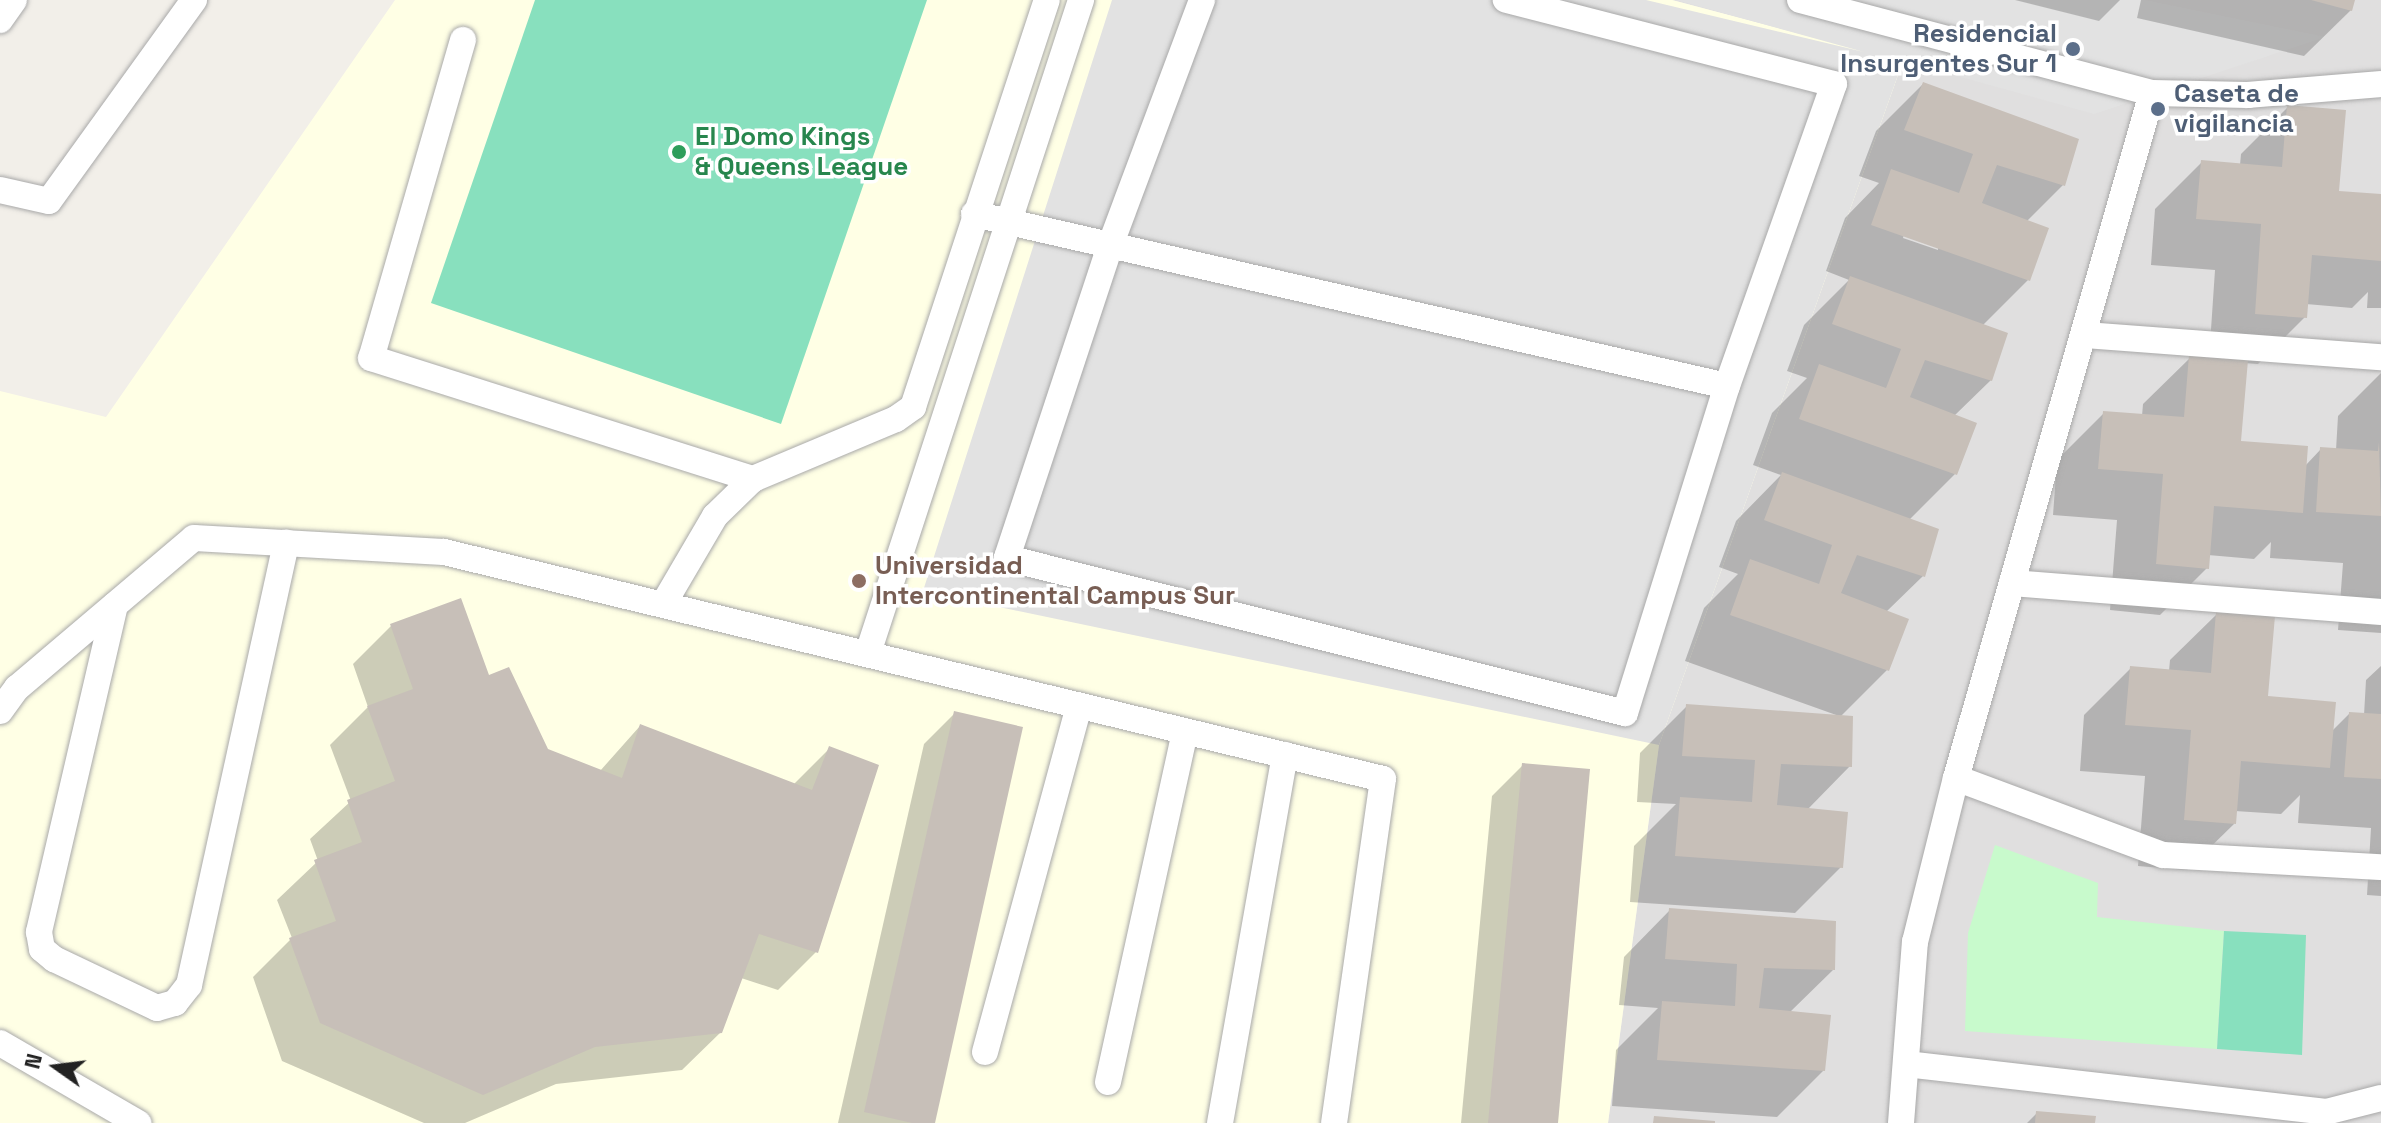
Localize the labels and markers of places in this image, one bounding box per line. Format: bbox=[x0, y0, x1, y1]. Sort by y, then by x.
place label: Residencial Insurgentes Sur 1 bbox=[1840, 18, 2057, 80]
marker: Residencial Insurgentes Sur 1 bbox=[2064, 40, 2082, 58]
place label: Caseta de vigilancia bbox=[2174, 78, 2299, 140]
marker: Caseta de vigilancia bbox=[2149, 100, 2167, 118]
place label: El Domo Kings & Queens League bbox=[695, 121, 908, 182]
marker: El Domo Kings & Queens League bbox=[670, 143, 688, 161]
place label: Universidad Intercontinental Campus Sur bbox=[875, 550, 1235, 612]
marker: Universidad Intercontinental Campus Sur bbox=[850, 572, 868, 590]

